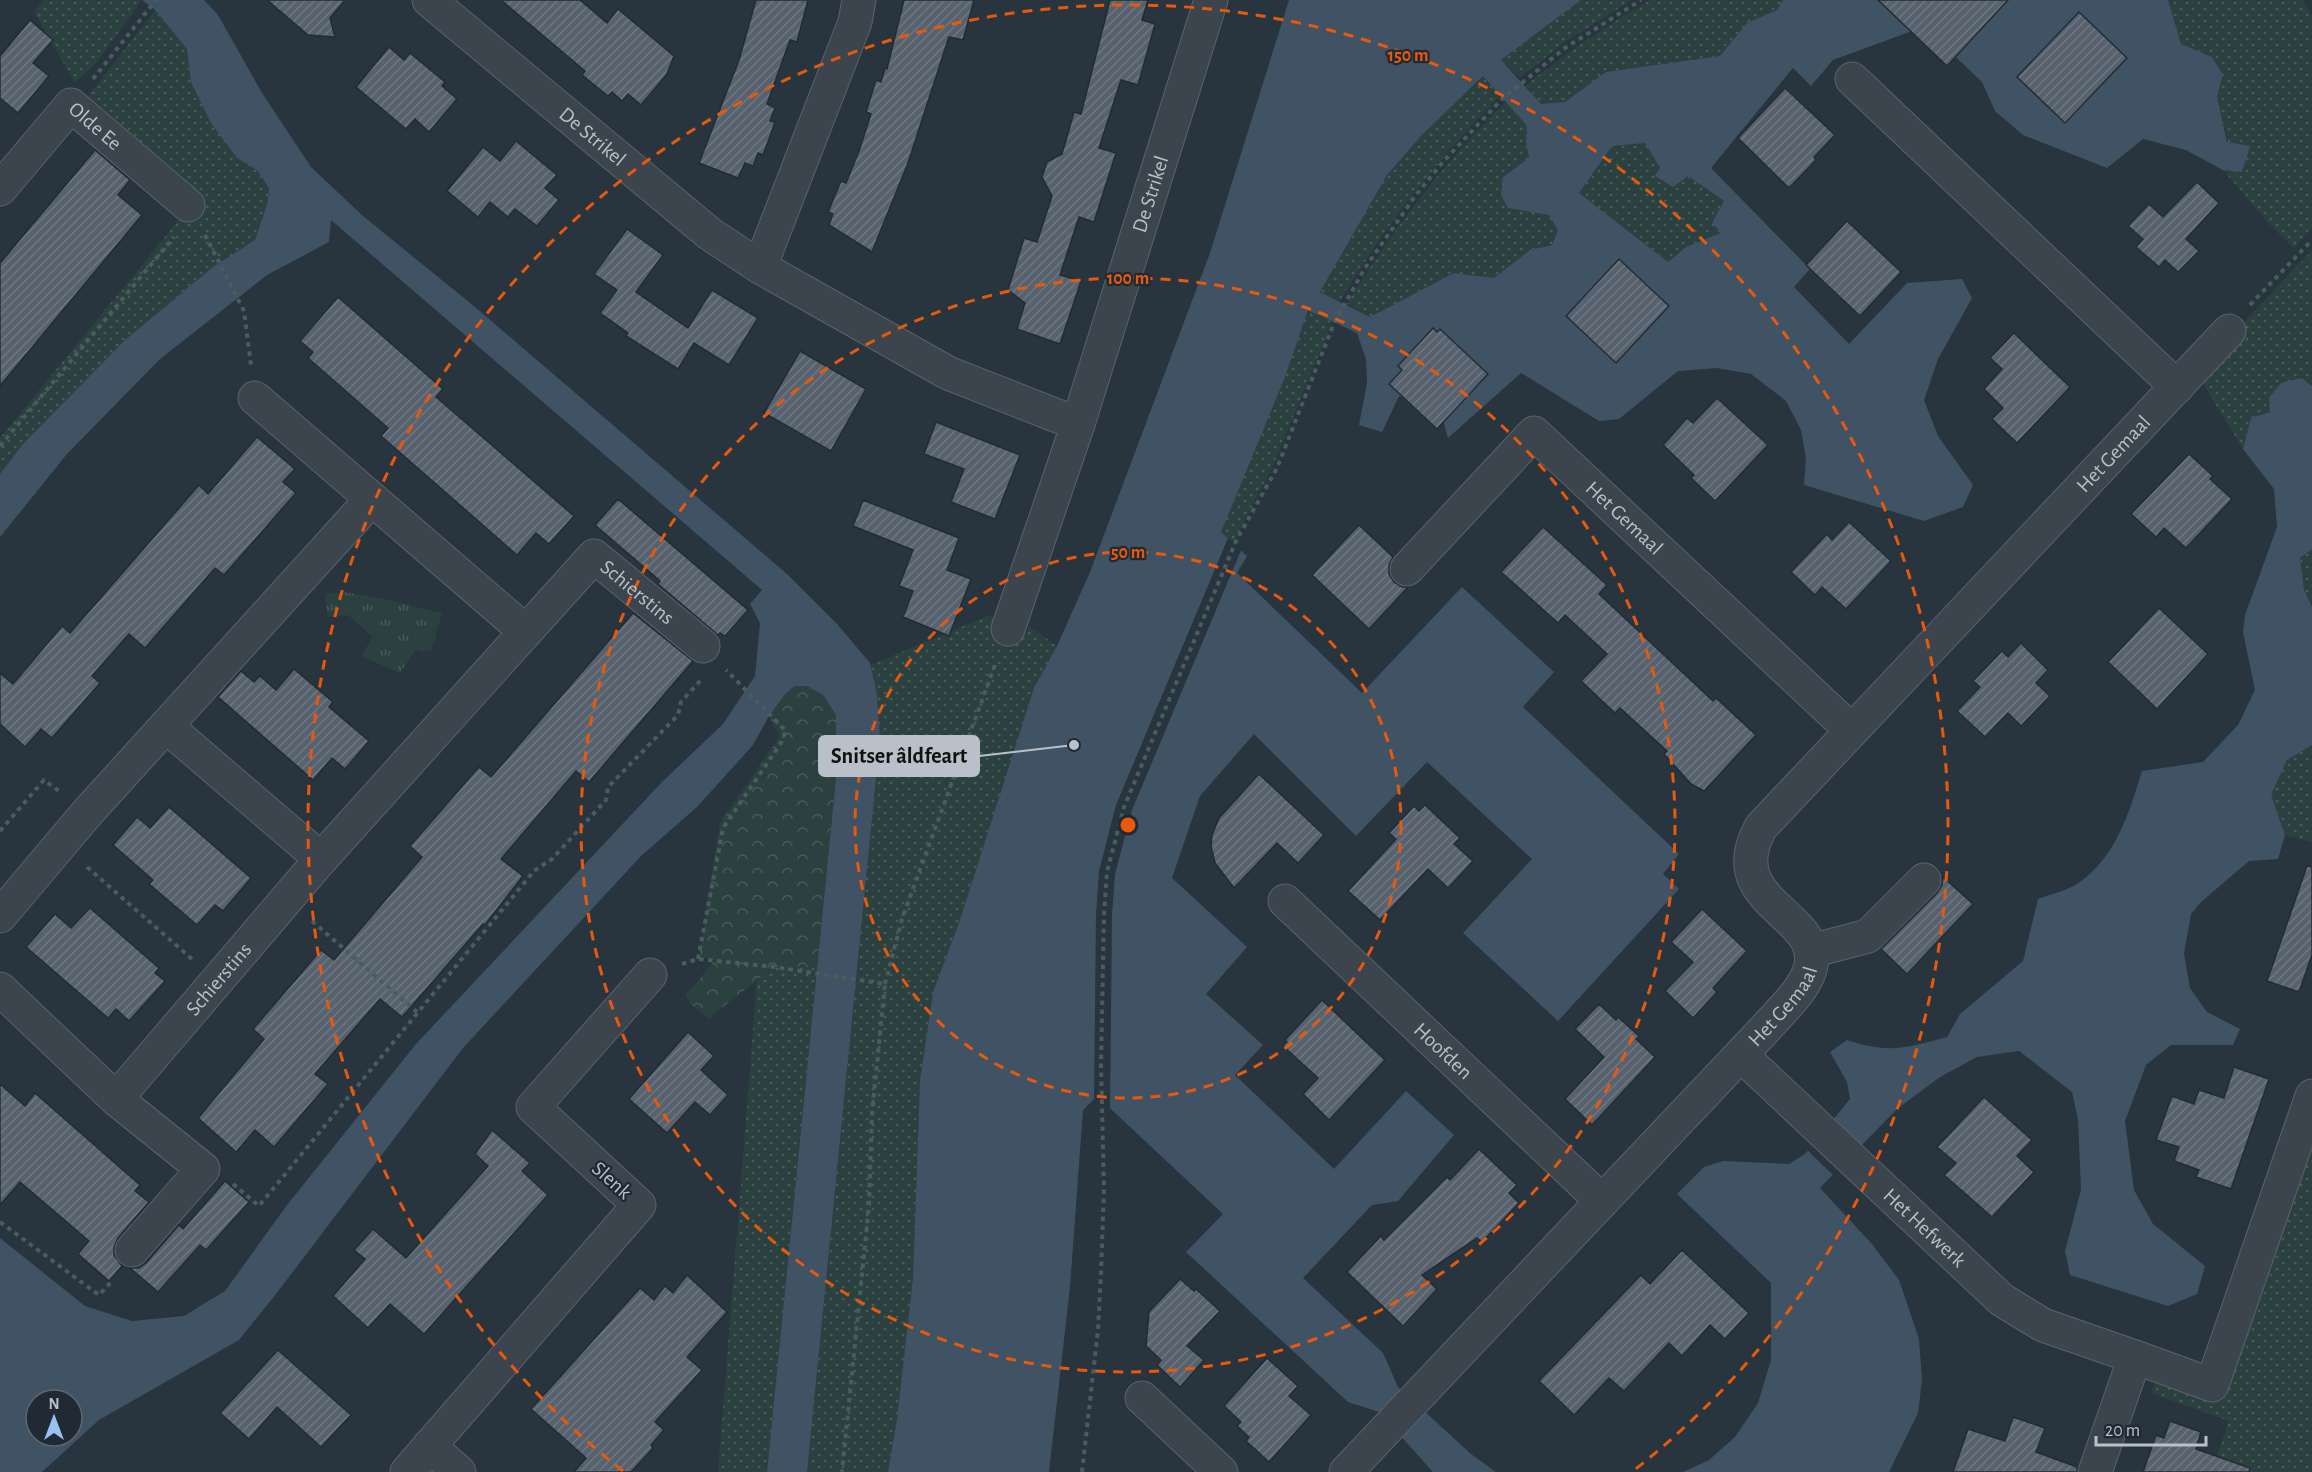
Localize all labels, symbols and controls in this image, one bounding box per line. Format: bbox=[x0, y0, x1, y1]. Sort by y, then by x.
text: 150 m bbox=[1388, 47, 1428, 65]
street label: Olde Ee bbox=[65, 98, 125, 154]
street label: De Strikel bbox=[555, 103, 630, 170]
street label: De Strikel bbox=[1129, 153, 1172, 235]
text: 100 m bbox=[1107, 270, 1149, 288]
street label: Het Gemaal bbox=[2073, 411, 2155, 497]
street label: Het Gemaal bbox=[1581, 477, 1667, 559]
text: 50 m bbox=[1111, 544, 1145, 562]
street label: Schierstins bbox=[597, 556, 678, 629]
callout: Snitser âldfeart bbox=[819, 736, 979, 776]
text: Snitser âldfeart bbox=[831, 745, 968, 767]
centre of rings bbox=[1118, 815, 1138, 835]
street label: Schierstins bbox=[182, 939, 256, 1020]
street label: Het Gemaal bbox=[1744, 964, 1821, 1051]
street label: Hoofden bbox=[1410, 1019, 1476, 1083]
street label: Slenk bbox=[588, 1158, 636, 1204]
street label: Het Hefwerk bbox=[1879, 1185, 1970, 1271]
north arrow bbox=[24, 1388, 84, 1448]
text: N bbox=[48, 1396, 60, 1412]
scale bar bbox=[2096, 1409, 2206, 1447]
text: 20 m bbox=[2105, 1422, 2140, 1440]

